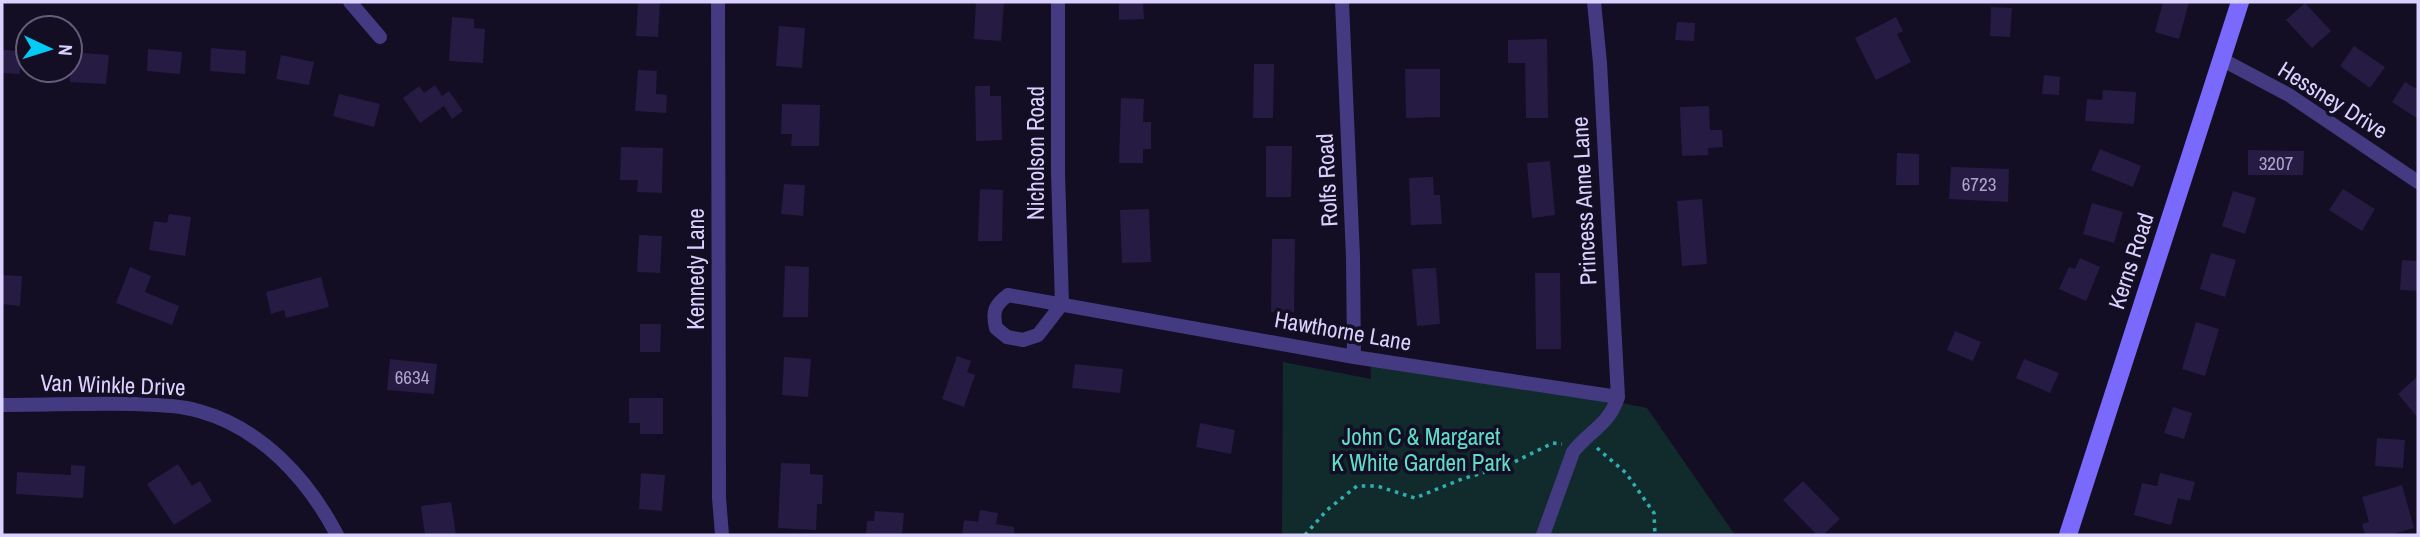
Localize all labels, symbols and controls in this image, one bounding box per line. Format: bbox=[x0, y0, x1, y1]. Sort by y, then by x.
north arrow bbox=[14, 14, 84, 84]
text: N bbox=[53, 44, 79, 57]
street label: Hessney Drive bbox=[2273, 54, 2394, 145]
street label: Nicholson Road bbox=[1020, 86, 1051, 220]
street label: Princess Anne Lane bbox=[1564, 116, 1603, 286]
street label: Rolfs Road bbox=[1309, 133, 1344, 227]
house number: 3207 bbox=[2259, 150, 2294, 176]
house number: 6723 bbox=[1962, 171, 1996, 197]
street label: Kennedy Lane bbox=[680, 208, 711, 330]
street label: Kerns Road bbox=[2100, 209, 2161, 313]
street label: Hawthorne Lane bbox=[1272, 303, 1414, 358]
house number: 6634 bbox=[395, 364, 430, 390]
street label: Van Winkle Drive bbox=[40, 366, 186, 403]
park label: John C & Margaret K White Garden Park bbox=[1331, 421, 1511, 478]

